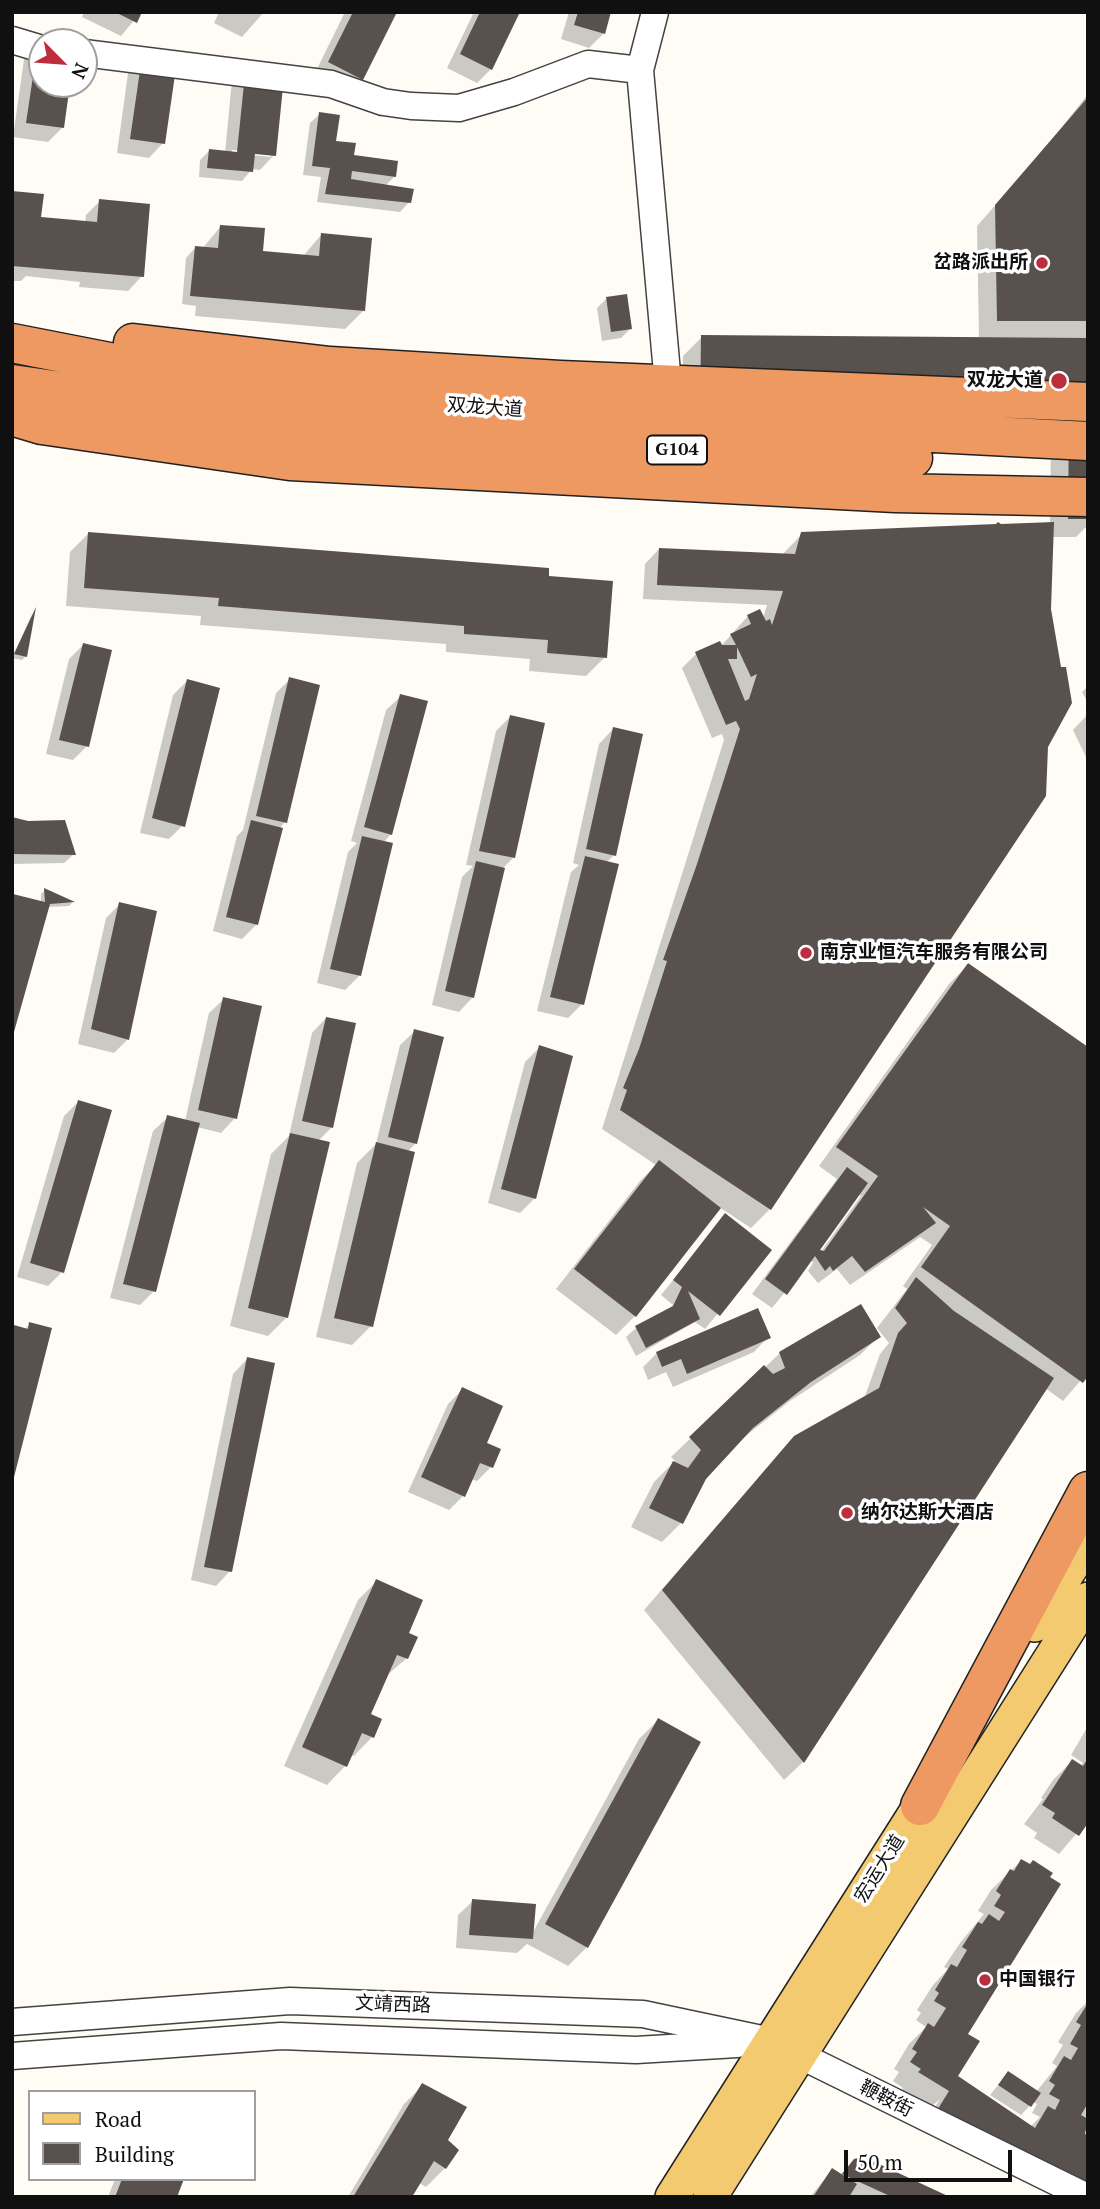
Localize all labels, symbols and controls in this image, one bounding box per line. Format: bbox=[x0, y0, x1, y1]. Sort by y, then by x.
north arrow bbox=[28, 28, 98, 98]
text: N bbox=[66, 59, 95, 83]
place label: 岔路派出所 bbox=[933, 252, 1028, 274]
marker: 岔路派出所 bbox=[1034, 255, 1050, 271]
place label: 双龙大道 bbox=[967, 370, 1043, 392]
marker: 双龙大道 bbox=[1049, 371, 1069, 391]
street label: 双龙大道 bbox=[446, 394, 524, 422]
road number: G104 bbox=[647, 436, 707, 464]
place label: 南京业恒汽车服务有限公司 bbox=[820, 942, 1048, 964]
marker: 南京业恒汽车服务有限公司 bbox=[798, 945, 814, 961]
place label: 纳尔达斯大酒店 bbox=[861, 1502, 994, 1524]
marker: 纳尔达斯大酒店 bbox=[839, 1505, 855, 1521]
street label: 宏运大道 bbox=[850, 1831, 910, 1907]
place label: 中国银行 bbox=[999, 1969, 1075, 1991]
marker: 中国银行 bbox=[977, 1972, 993, 1988]
street label: 文靖西路 bbox=[355, 1992, 431, 2018]
street label: 鞭鞍街 bbox=[855, 2076, 917, 2122]
legend bbox=[28, 2090, 256, 2181]
text: Road bbox=[95, 2105, 142, 2133]
scale bar bbox=[848, 2136, 1016, 2180]
text: Building bbox=[95, 2140, 174, 2168]
text: 50 m bbox=[857, 2148, 903, 2176]

